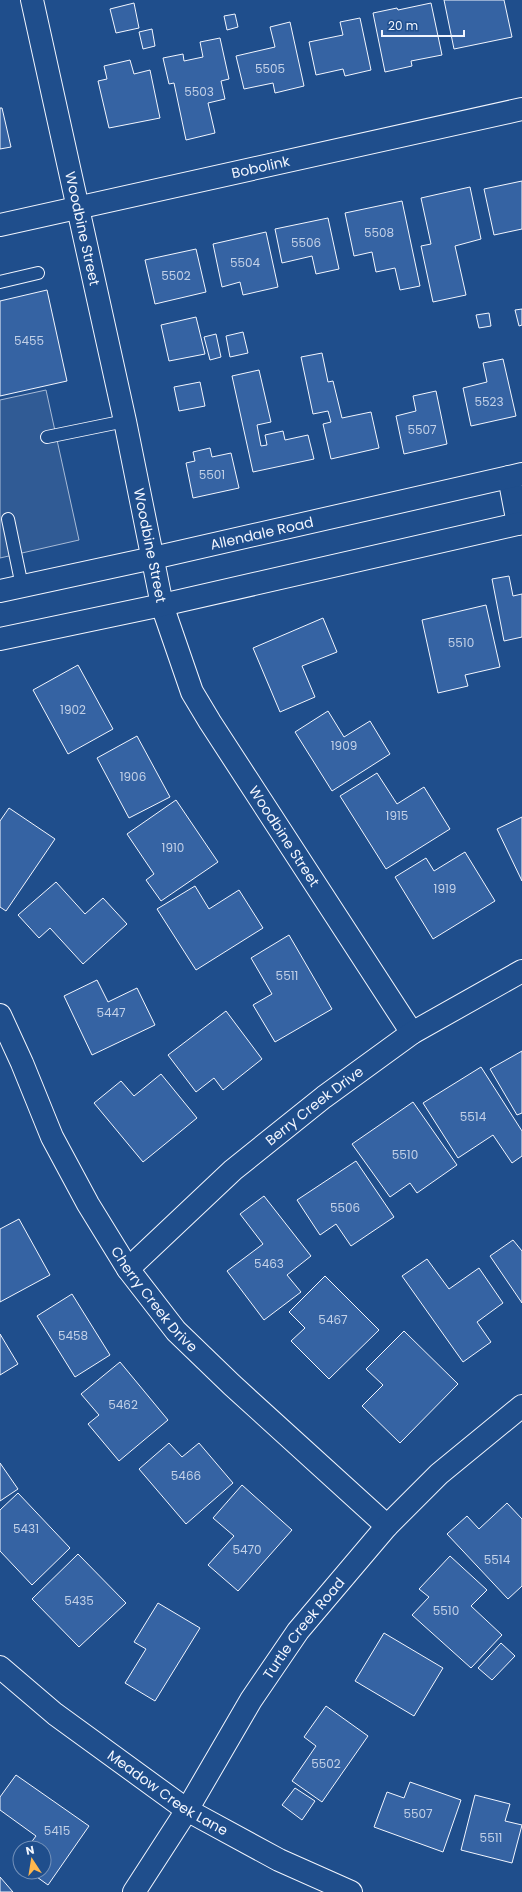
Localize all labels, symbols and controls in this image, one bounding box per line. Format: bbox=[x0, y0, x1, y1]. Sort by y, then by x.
scale bar bbox=[382, 12, 464, 38]
text: 20 m bbox=[388, 17, 418, 34]
house number: 5505 bbox=[255, 60, 285, 77]
house number: 5503 bbox=[184, 83, 214, 100]
street label: Bobolink bbox=[230, 151, 292, 183]
street label: Woodbine Street bbox=[60, 169, 105, 288]
house number: 5508 bbox=[364, 224, 394, 241]
house number: 5506 bbox=[291, 234, 321, 251]
house number: 5504 bbox=[230, 254, 261, 271]
house number: 5502 bbox=[161, 267, 191, 284]
house number: 5455 bbox=[14, 332, 44, 349]
house number: 5523 bbox=[474, 393, 504, 410]
house number: 5507 bbox=[407, 421, 437, 438]
house number: 5501 bbox=[199, 466, 225, 483]
street label: Woodbine Street bbox=[129, 486, 171, 604]
street label: Allendale Road bbox=[208, 512, 315, 555]
house number: 5510 bbox=[448, 634, 474, 651]
house number: 1902 bbox=[60, 701, 86, 718]
house number: 1909 bbox=[331, 737, 357, 754]
house number: 1906 bbox=[120, 768, 146, 785]
street label: Woodbine Street bbox=[244, 782, 324, 890]
house number: 1915 bbox=[386, 807, 408, 824]
house number: 1910 bbox=[162, 839, 184, 856]
house number: 1919 bbox=[434, 880, 456, 897]
house number: 5511 bbox=[276, 967, 298, 984]
house number: 5447 bbox=[96, 1004, 126, 1021]
street label: Berry Creek Drive bbox=[261, 1061, 368, 1150]
house number: 5514 bbox=[460, 1108, 487, 1125]
house number: 5510 bbox=[392, 1146, 418, 1163]
house number: 5506 bbox=[330, 1199, 360, 1216]
street label: Cherry Creek Drive bbox=[106, 1242, 202, 1357]
house number: 5463 bbox=[254, 1255, 284, 1272]
house number: 5467 bbox=[318, 1311, 348, 1328]
house number: 5458 bbox=[58, 1327, 88, 1344]
house number: 5462 bbox=[108, 1396, 138, 1413]
house number: 5466 bbox=[171, 1467, 201, 1484]
house number: 5431 bbox=[13, 1520, 39, 1537]
house number: 5470 bbox=[232, 1541, 262, 1558]
house number: 5514 bbox=[484, 1551, 511, 1568]
street label: Turtle Creek Road bbox=[258, 1573, 349, 1683]
house number: 5435 bbox=[64, 1592, 94, 1609]
house number: 5510 bbox=[433, 1602, 459, 1619]
street label: Meadow Creek Lane bbox=[103, 1745, 232, 1841]
house number: 5502 bbox=[311, 1755, 341, 1772]
house number: 5507 bbox=[403, 1805, 433, 1822]
house number: 5415 bbox=[44, 1822, 70, 1839]
house number: 5511 bbox=[480, 1829, 502, 1846]
north arrow bbox=[12, 1840, 52, 1880]
text: N bbox=[24, 1842, 36, 1859]

